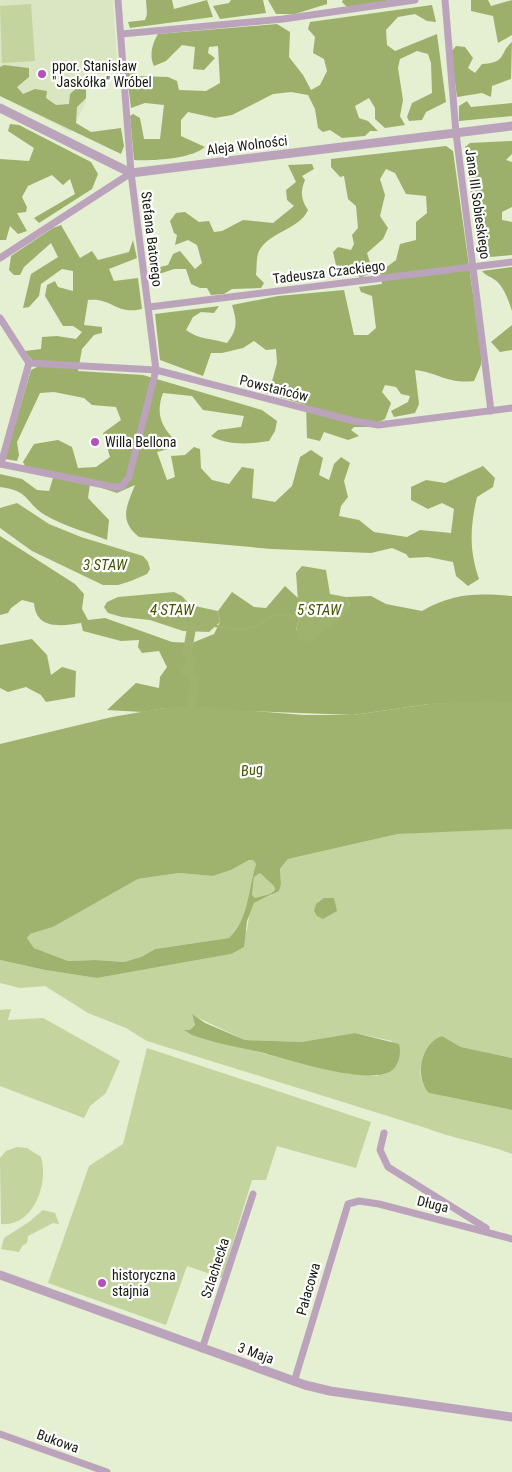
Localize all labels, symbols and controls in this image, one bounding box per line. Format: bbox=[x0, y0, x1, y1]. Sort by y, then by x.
place label: ppor. Stanisław "Jaskółka" Wróbel bbox=[52, 58, 152, 90]
marker: ppor. Stanisław "Jaskółka" Wróbel bbox=[36, 68, 48, 80]
street label: Aleja Wolności bbox=[206, 132, 288, 158]
street label: Jana III Sobieskiego bbox=[462, 148, 494, 260]
street label: Stefana Batorego bbox=[138, 190, 166, 288]
street label: Tadeusza Czackiego bbox=[272, 257, 386, 287]
street label: Powstańców bbox=[238, 372, 310, 404]
place label: Willa Bellona bbox=[105, 434, 176, 450]
marker: Willa Bellona bbox=[89, 436, 101, 448]
water label: 3 STAW bbox=[83, 556, 128, 574]
water label: 4 STAW bbox=[150, 601, 195, 619]
water label: 5 STAW bbox=[297, 601, 342, 619]
water label: Bug bbox=[240, 760, 264, 780]
street label: Długa bbox=[416, 1192, 450, 1216]
street label: Szlachecka bbox=[198, 1236, 232, 1300]
street label: Pałacowa bbox=[293, 1261, 323, 1317]
place label: historyczna stajnia bbox=[112, 1267, 176, 1299]
marker: historyczna stajnia bbox=[96, 1277, 108, 1289]
street label: 3 Maja bbox=[236, 1339, 276, 1367]
street label: Bukowa bbox=[35, 1426, 81, 1456]

